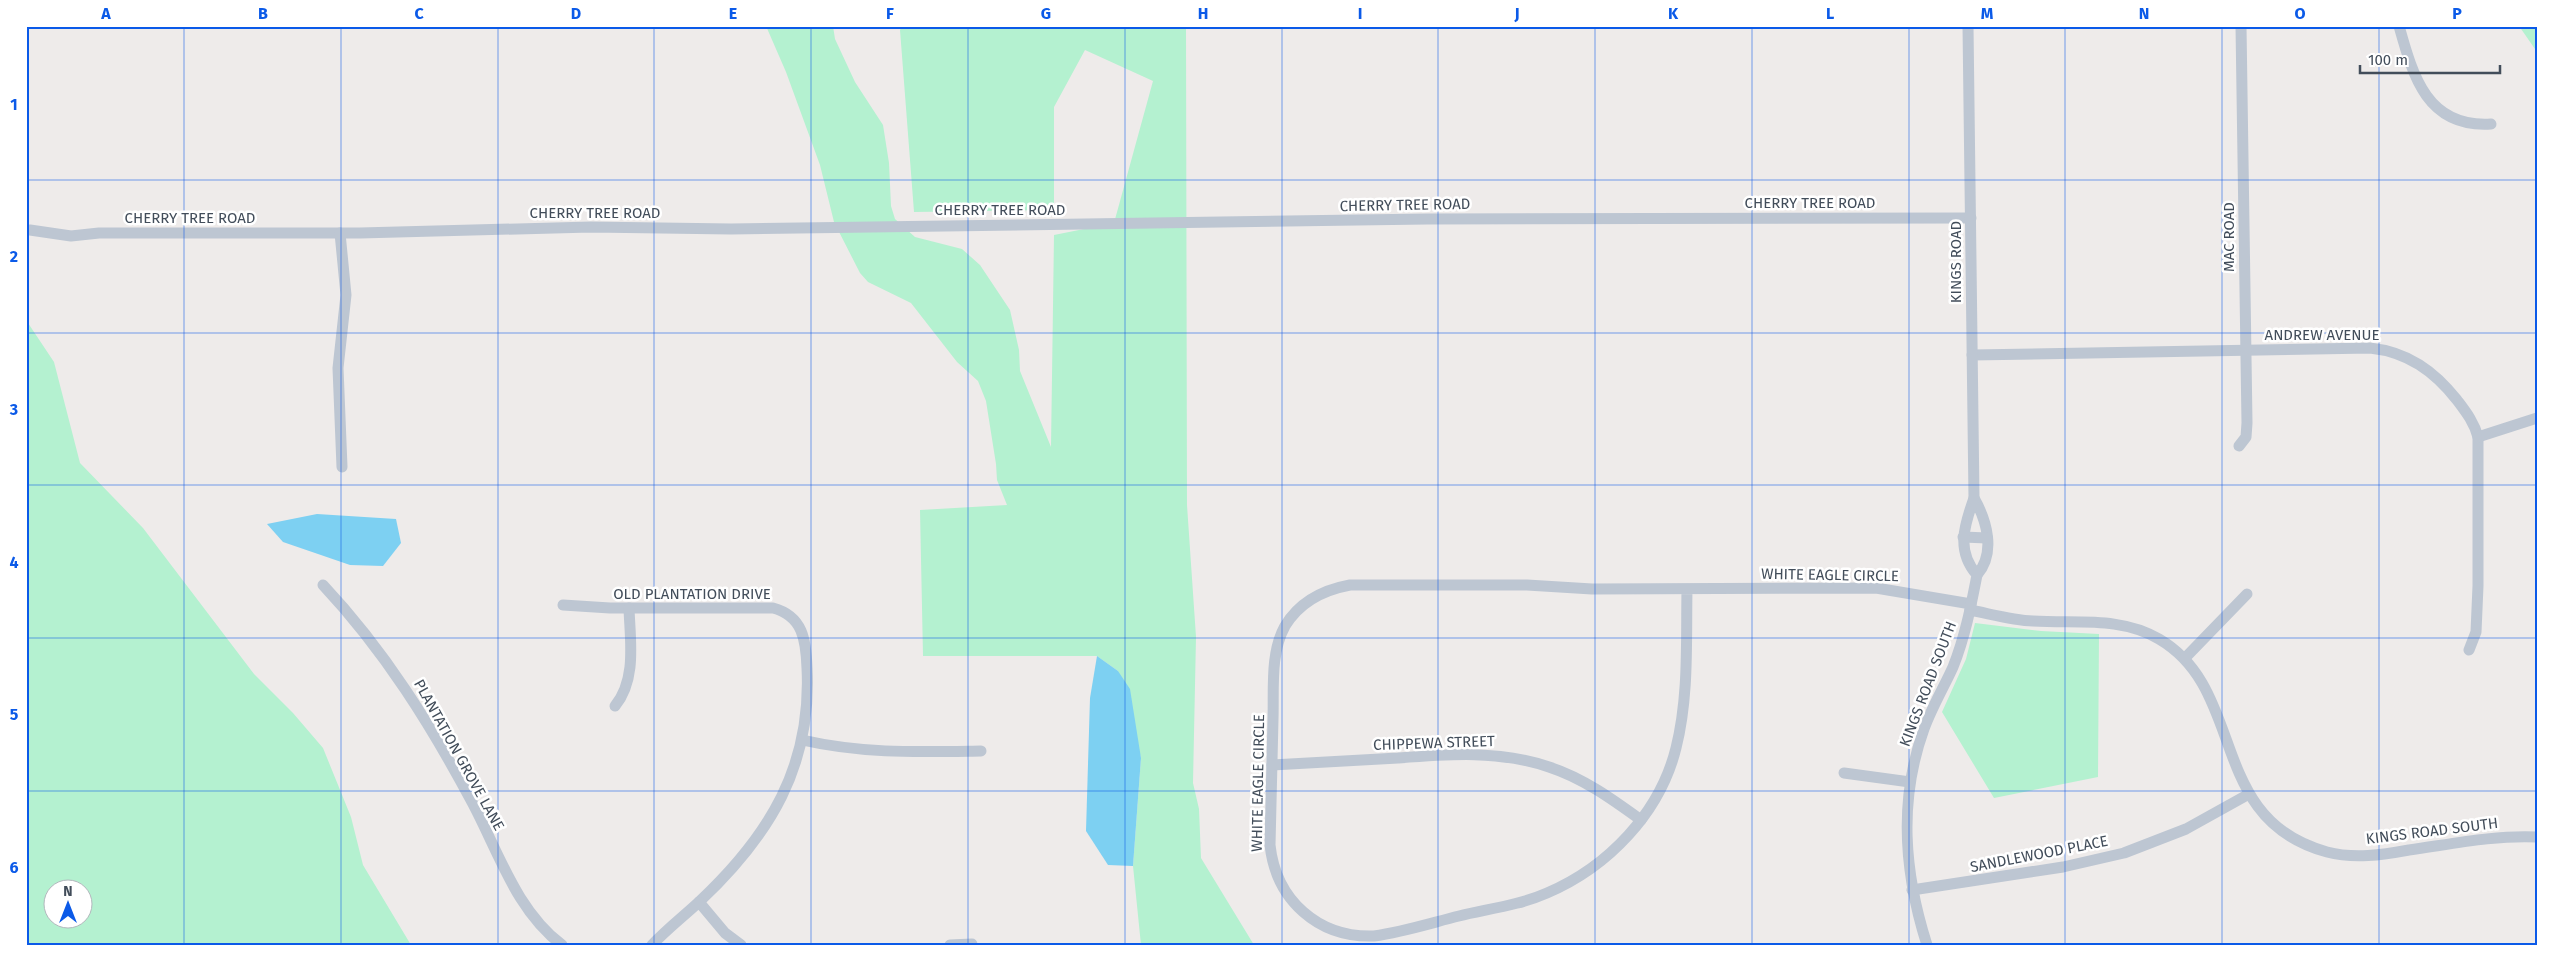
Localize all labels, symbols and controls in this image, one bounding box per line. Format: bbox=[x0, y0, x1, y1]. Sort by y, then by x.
text: A bbox=[100, 4, 111, 23]
text: B bbox=[258, 4, 268, 23]
text: C bbox=[414, 4, 424, 23]
text: D bbox=[571, 4, 581, 23]
text: E bbox=[729, 4, 737, 23]
text: F bbox=[886, 4, 894, 23]
text: G bbox=[1041, 4, 1051, 23]
text: H bbox=[1198, 4, 1208, 23]
text: I bbox=[1358, 4, 1362, 23]
text: J bbox=[1513, 4, 1520, 23]
text: K bbox=[1668, 4, 1679, 23]
text: L bbox=[1826, 4, 1834, 23]
text: M bbox=[1981, 4, 1994, 23]
text: N bbox=[2139, 4, 2149, 23]
text: O bbox=[2294, 4, 2306, 23]
text: P bbox=[2452, 4, 2462, 23]
scale bar bbox=[2360, 42, 2500, 74]
text: 100 m bbox=[2368, 51, 2408, 69]
text: 1 bbox=[10, 95, 18, 114]
street label: CHERRY TREE ROAD bbox=[1745, 194, 1875, 212]
street label: CHERRY TREE ROAD bbox=[1339, 195, 1471, 215]
street label: CHERRY TREE ROAD bbox=[935, 201, 1065, 219]
street label: MAC ROAD bbox=[2220, 202, 2238, 272]
street label: CHERRY TREE ROAD bbox=[530, 204, 660, 222]
street label: CHERRY TREE ROAD bbox=[125, 209, 255, 227]
street label: KINGS ROAD bbox=[1947, 221, 1965, 303]
text: 2 bbox=[10, 247, 18, 266]
street label: ANDREW AVENUE bbox=[2265, 326, 2379, 344]
text: 3 bbox=[9, 400, 18, 419]
text: 4 bbox=[9, 553, 19, 572]
street label: WHITE EAGLE CIRCLE bbox=[1761, 565, 1899, 585]
street label: OLD PLANTATION DRIVE bbox=[613, 585, 771, 603]
street label: KINGS ROAD SOUTH bbox=[1896, 619, 1960, 749]
street label: PLANTATION GROVE LANE bbox=[410, 676, 508, 834]
text: 5 bbox=[10, 705, 19, 724]
street label: WHITE EAGLE CIRCLE bbox=[1248, 714, 1268, 852]
street label: CHIPPEWA STREET bbox=[1373, 732, 1495, 754]
street label: KINGS ROAD SOUTH bbox=[2365, 814, 2499, 848]
street label: SANDLEWOOD PLACE bbox=[1969, 832, 2109, 876]
text: 6 bbox=[9, 858, 19, 877]
north arrow bbox=[42, 878, 92, 928]
text: N bbox=[63, 883, 73, 900]

